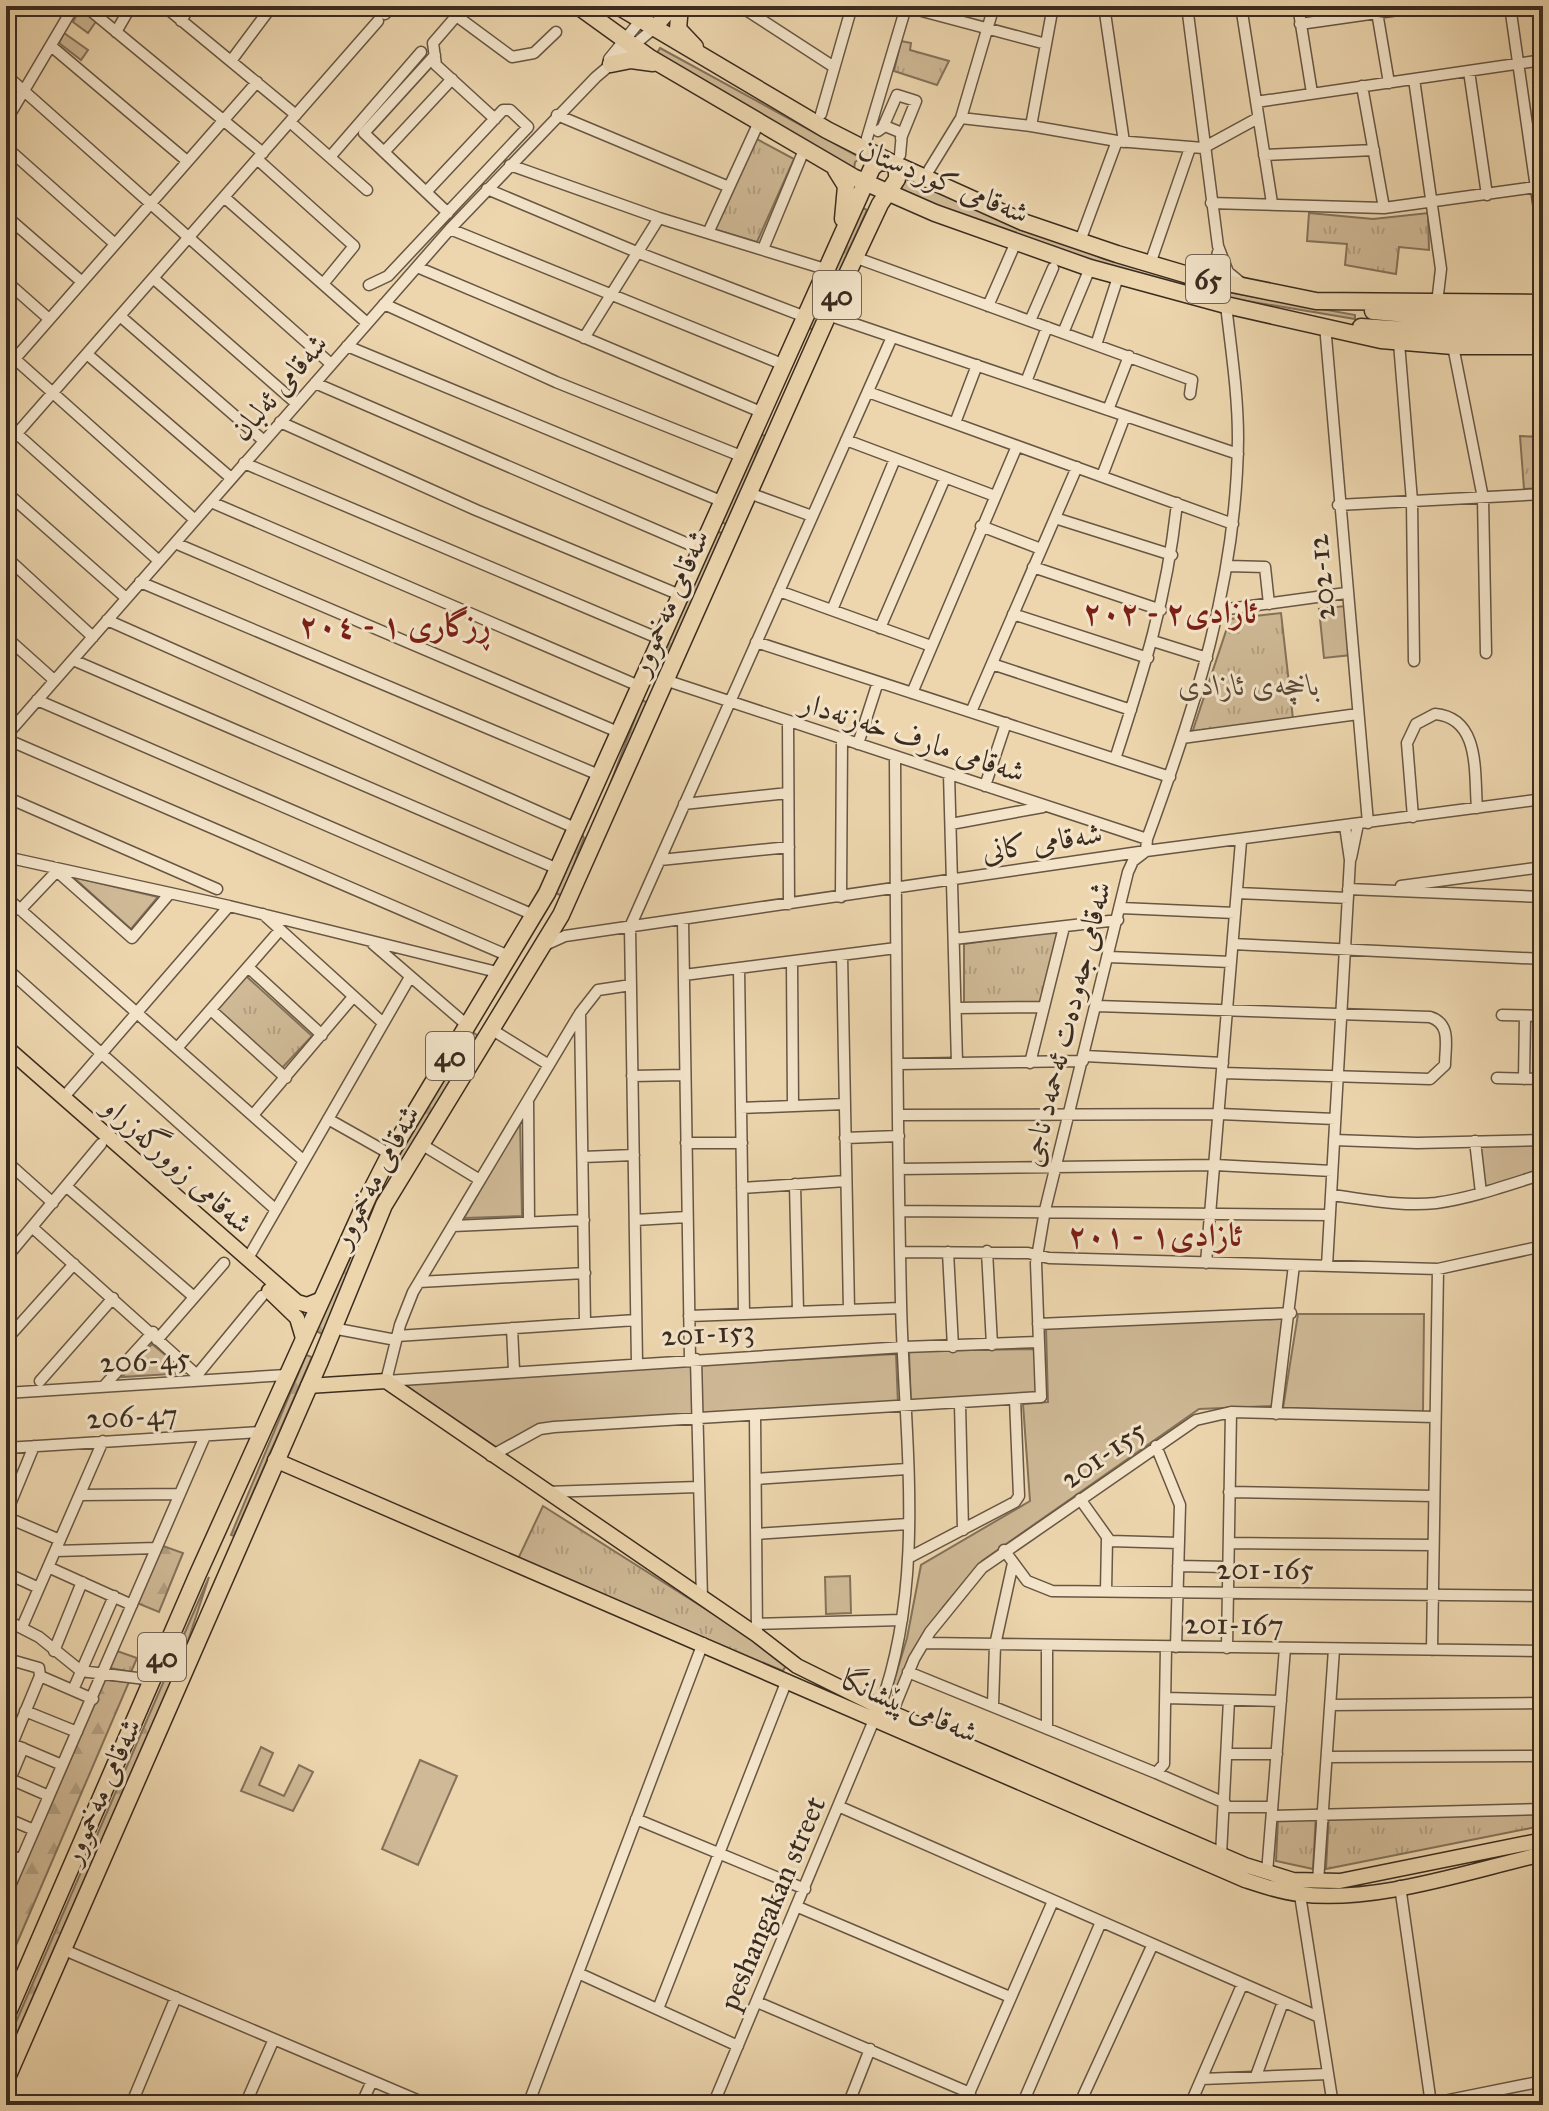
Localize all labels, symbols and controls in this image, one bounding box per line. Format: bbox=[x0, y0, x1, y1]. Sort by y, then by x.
street label: شەقامی کوردستان bbox=[853, 131, 1034, 232]
road number: 65 bbox=[1186, 255, 1230, 303]
road number: 40 bbox=[813, 271, 861, 319]
street label: شەقامی ئەلبان bbox=[223, 326, 335, 448]
street label: شەقامی مەخموور bbox=[620, 524, 718, 684]
street label: 202-12 bbox=[1299, 532, 1343, 621]
district label: ئازادی٢ - ٢٠٢ bbox=[1083, 593, 1258, 632]
district label: ڕزگاری ١ - ٢٠٤ bbox=[299, 606, 491, 651]
park label: باخچەی ئازادی bbox=[1178, 667, 1320, 705]
street label: شەقامی مارف خەزنەدار bbox=[794, 683, 1030, 790]
street label: شەقامی کانی bbox=[979, 815, 1105, 869]
street label: شەقامی جەودەت ئەحمەد ناجی bbox=[1013, 878, 1119, 1170]
road number: 40 bbox=[426, 1032, 474, 1080]
street label: شەقامی زوورگەزراو bbox=[94, 1084, 262, 1241]
street label: شەقامی مەخموور bbox=[321, 1099, 428, 1256]
district label: ئازادی١ - ٢٠١ bbox=[1068, 1216, 1243, 1255]
street label: 201-153 bbox=[660, 1313, 756, 1353]
street label: 206-45 bbox=[99, 1340, 191, 1380]
street label: 206-47 bbox=[85, 1396, 179, 1436]
street label: 201-155 bbox=[1053, 1412, 1153, 1496]
street label: 201-165 bbox=[1216, 1551, 1314, 1587]
street label: 201-167 bbox=[1184, 1605, 1284, 1643]
road number: 40 bbox=[138, 1633, 186, 1681]
street label: شەقامی پێشانگا bbox=[836, 1660, 984, 1753]
street label: شەقامی مەخموور bbox=[52, 1713, 150, 1873]
street label: peshangakan street bbox=[710, 1791, 833, 2016]

